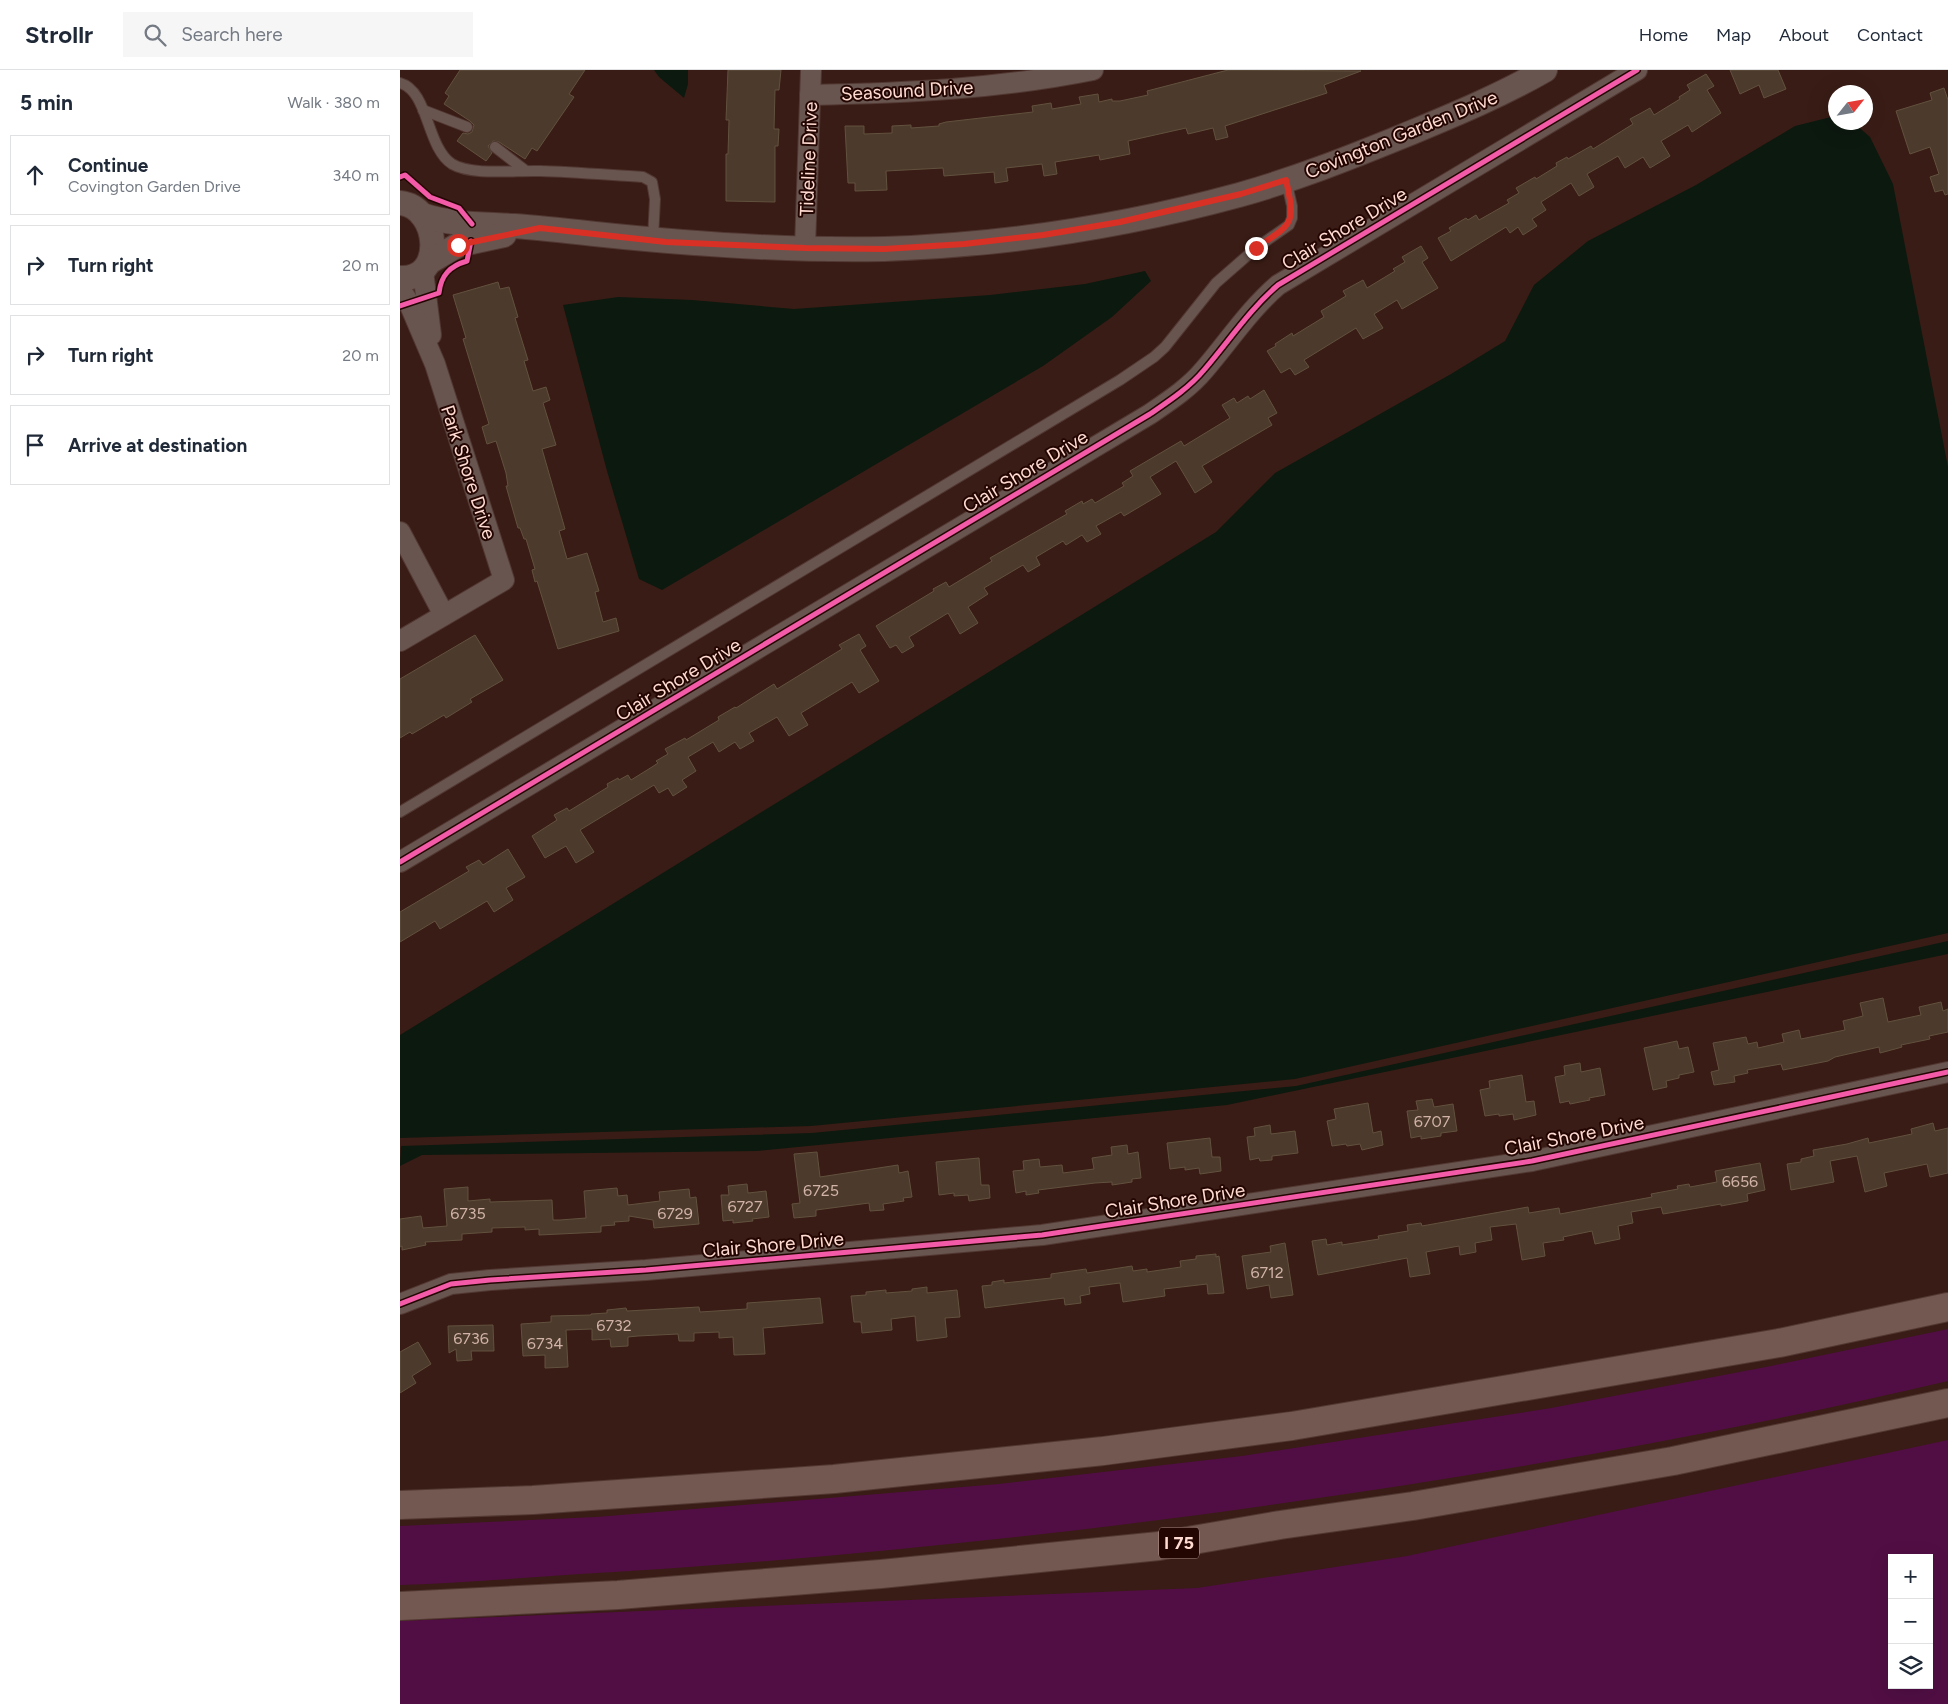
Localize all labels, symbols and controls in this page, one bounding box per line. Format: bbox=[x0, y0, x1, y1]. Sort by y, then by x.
search box bbox=[123, 12, 473, 57]
text: Strollr bbox=[25, 20, 93, 49]
icon: search bbox=[141, 21, 169, 49]
text: Search here bbox=[181, 23, 283, 46]
text: Home bbox=[1639, 24, 1688, 46]
text: Map bbox=[1716, 24, 1751, 46]
text: About bbox=[1779, 24, 1829, 46]
text: Contact bbox=[1857, 24, 1923, 46]
street label: Seasound Drive bbox=[840, 76, 974, 105]
street label: Covington Garden Drive bbox=[1302, 85, 1501, 184]
north arrow bbox=[1828, 85, 1873, 130]
text: 5 min bbox=[20, 90, 73, 115]
text: Walk · 380 m bbox=[288, 93, 380, 112]
street label: Tideline Drive bbox=[795, 101, 822, 217]
text: Continue bbox=[68, 154, 148, 177]
icon: ahead bbox=[21, 161, 49, 189]
text: 340 m bbox=[333, 166, 379, 185]
text: Covington Garden Drive bbox=[68, 177, 241, 196]
street label: Clair Shore Drive bbox=[1278, 182, 1411, 275]
route start bbox=[447, 234, 470, 257]
route end bbox=[1245, 237, 1268, 260]
icon: right bbox=[21, 251, 49, 279]
text: Turn right bbox=[68, 254, 154, 277]
text: 20 m bbox=[342, 256, 379, 275]
icon: right bbox=[21, 341, 49, 369]
text: Turn right bbox=[68, 344, 154, 367]
text: 20 m bbox=[342, 346, 379, 365]
street label: Park Shore Drive bbox=[436, 402, 501, 542]
street label: Clair Shore Drive bbox=[959, 425, 1092, 518]
icon: arrive bbox=[21, 431, 49, 459]
text: Arrive at destination bbox=[68, 434, 247, 457]
street label: Clair Shore Drive bbox=[612, 633, 745, 726]
street label: Clair Shore Drive bbox=[1502, 1111, 1646, 1160]
house number: 6707 bbox=[1414, 1112, 1451, 1131]
house number: 6656 bbox=[1722, 1172, 1758, 1191]
street label: Clair Shore Drive bbox=[1103, 1178, 1247, 1223]
house number: 6725 bbox=[803, 1181, 839, 1200]
house number: 6727 bbox=[727, 1197, 763, 1216]
house number: 6735 bbox=[450, 1204, 486, 1223]
house number: 6729 bbox=[657, 1204, 693, 1223]
street label: Clair Shore Drive bbox=[701, 1227, 845, 1262]
house number: 6712 bbox=[1250, 1263, 1284, 1282]
house number: 6732 bbox=[596, 1316, 632, 1335]
house number: 6736 bbox=[453, 1329, 489, 1348]
house number: 6734 bbox=[527, 1334, 563, 1353]
road number: I 75 bbox=[1159, 1528, 1199, 1559]
map controls bbox=[1888, 1554, 1933, 1689]
button: + bbox=[1888, 1554, 1933, 1599]
button: − bbox=[1888, 1599, 1933, 1644]
button: layers bbox=[1888, 1644, 1933, 1689]

